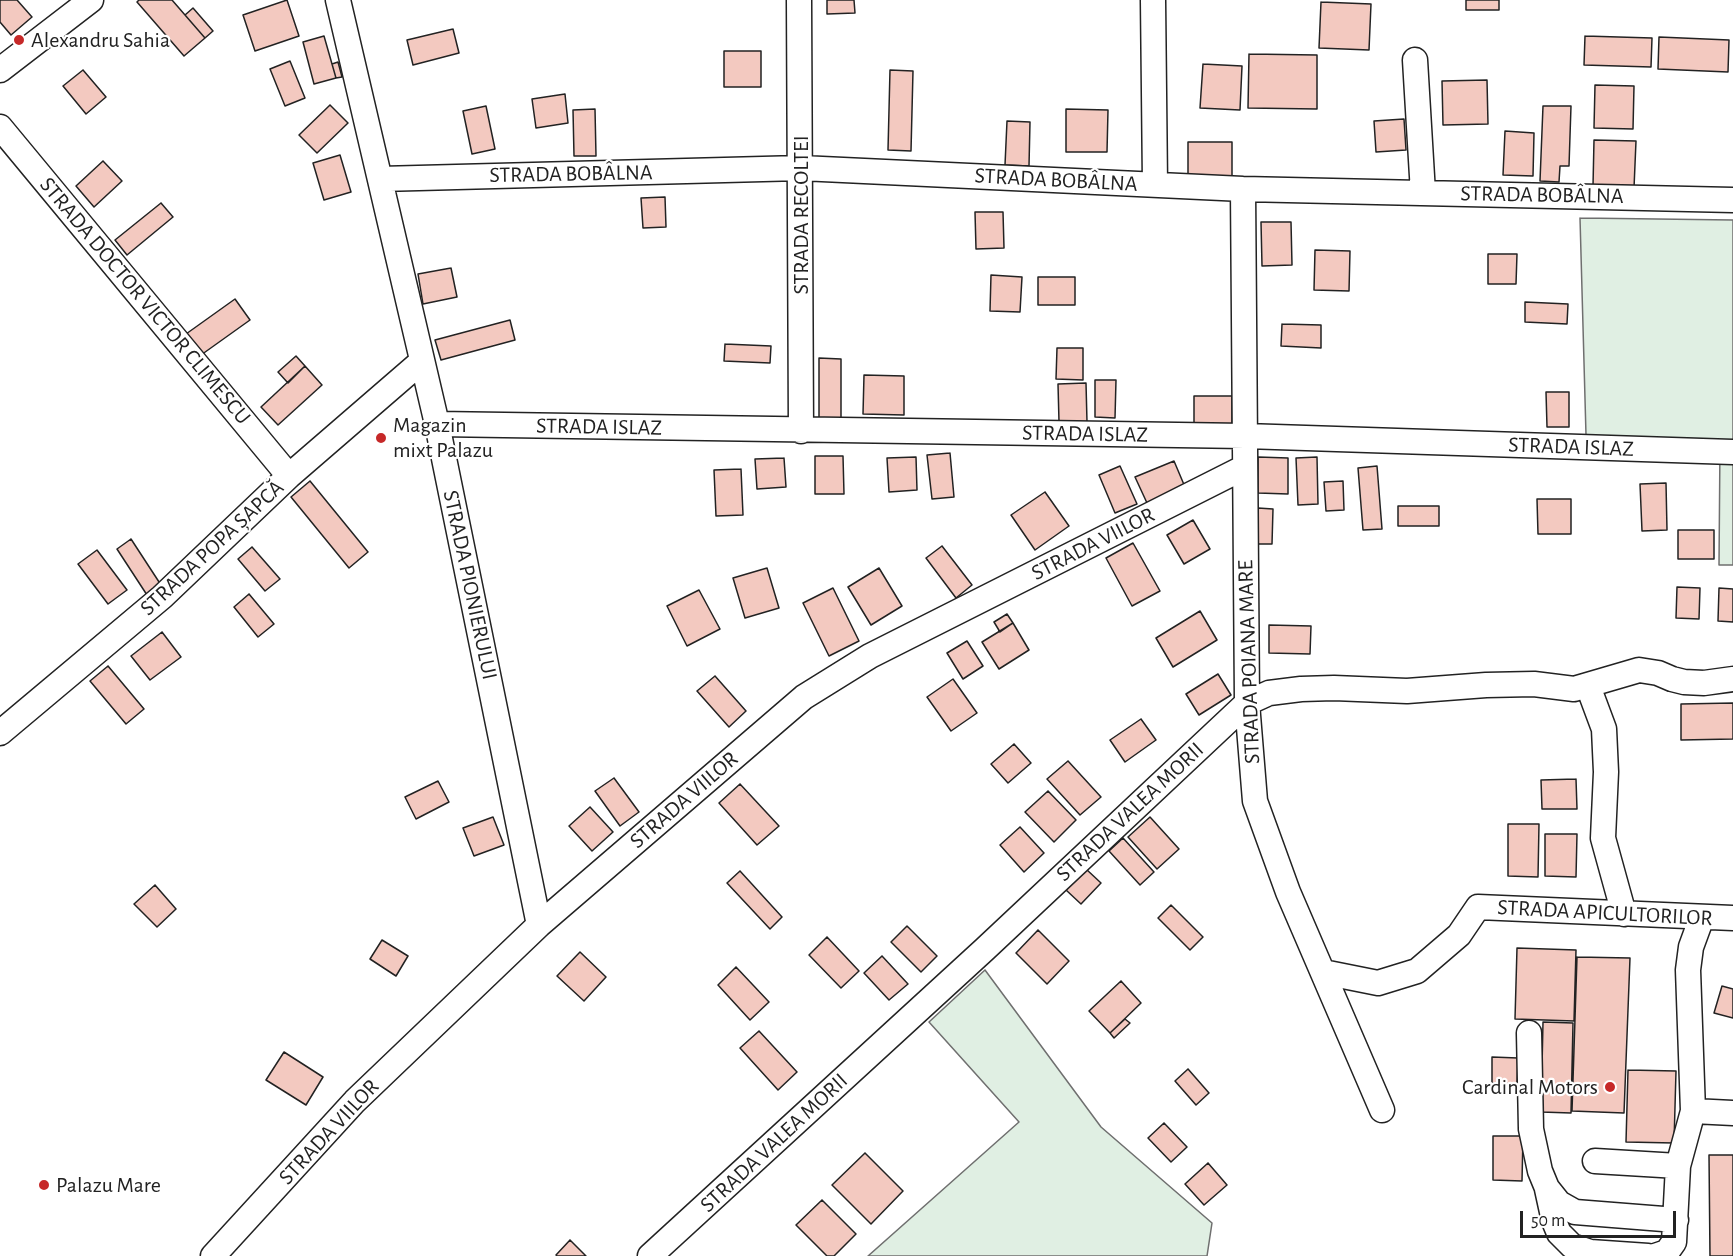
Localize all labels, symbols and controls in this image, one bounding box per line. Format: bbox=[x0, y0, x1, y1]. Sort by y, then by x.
place label: Alexandru Sahia bbox=[31, 27, 170, 53]
marker: Alexandru Sahia bbox=[12, 33, 26, 47]
street label: STRADA RECOLTEI bbox=[788, 135, 814, 295]
street label: STRADA BOBÂLNA bbox=[489, 159, 653, 189]
street label: STRADA BOBÂLNA bbox=[974, 163, 1138, 197]
street label: STRADA DOCTOR VICTOR CLIMESCU bbox=[34, 172, 256, 430]
street label: STRADA BOBÂLNA bbox=[1460, 180, 1624, 210]
place label: Magazin mixt Palazu bbox=[393, 412, 493, 464]
street label: STRADA ISLAZ bbox=[536, 413, 662, 441]
street label: STRADA ISLAZ bbox=[1022, 420, 1148, 448]
marker: Magazin mixt Palazu bbox=[374, 431, 388, 445]
street label: STRADA ISLAZ bbox=[1508, 432, 1634, 462]
street label: STRADA POPA ȘAPCĂ bbox=[135, 475, 289, 621]
street label: STRADA PIONIERULUI bbox=[437, 488, 503, 682]
street label: STRADA VIILOR bbox=[1027, 502, 1159, 586]
street label: STRADA POIANA MARE bbox=[1232, 559, 1266, 765]
street label: STRADA VALEA MORII bbox=[1051, 737, 1209, 887]
street label: STRADA VIILOR bbox=[624, 746, 744, 854]
street label: STRADA APICULTORILOR bbox=[1497, 894, 1713, 932]
street label: STRADA VALEA MORII bbox=[695, 1068, 853, 1218]
street label: STRADA VIILOR bbox=[273, 1074, 385, 1190]
place label: Cardinal Motors bbox=[1462, 1074, 1598, 1100]
marker: Cardinal Motors bbox=[1603, 1080, 1617, 1094]
place label: Palazu Mare bbox=[56, 1172, 161, 1198]
marker: Palazu Mare bbox=[37, 1178, 51, 1192]
scale bar bbox=[1523, 1199, 1679, 1237]
text: 50 m bbox=[1531, 1212, 1565, 1230]

